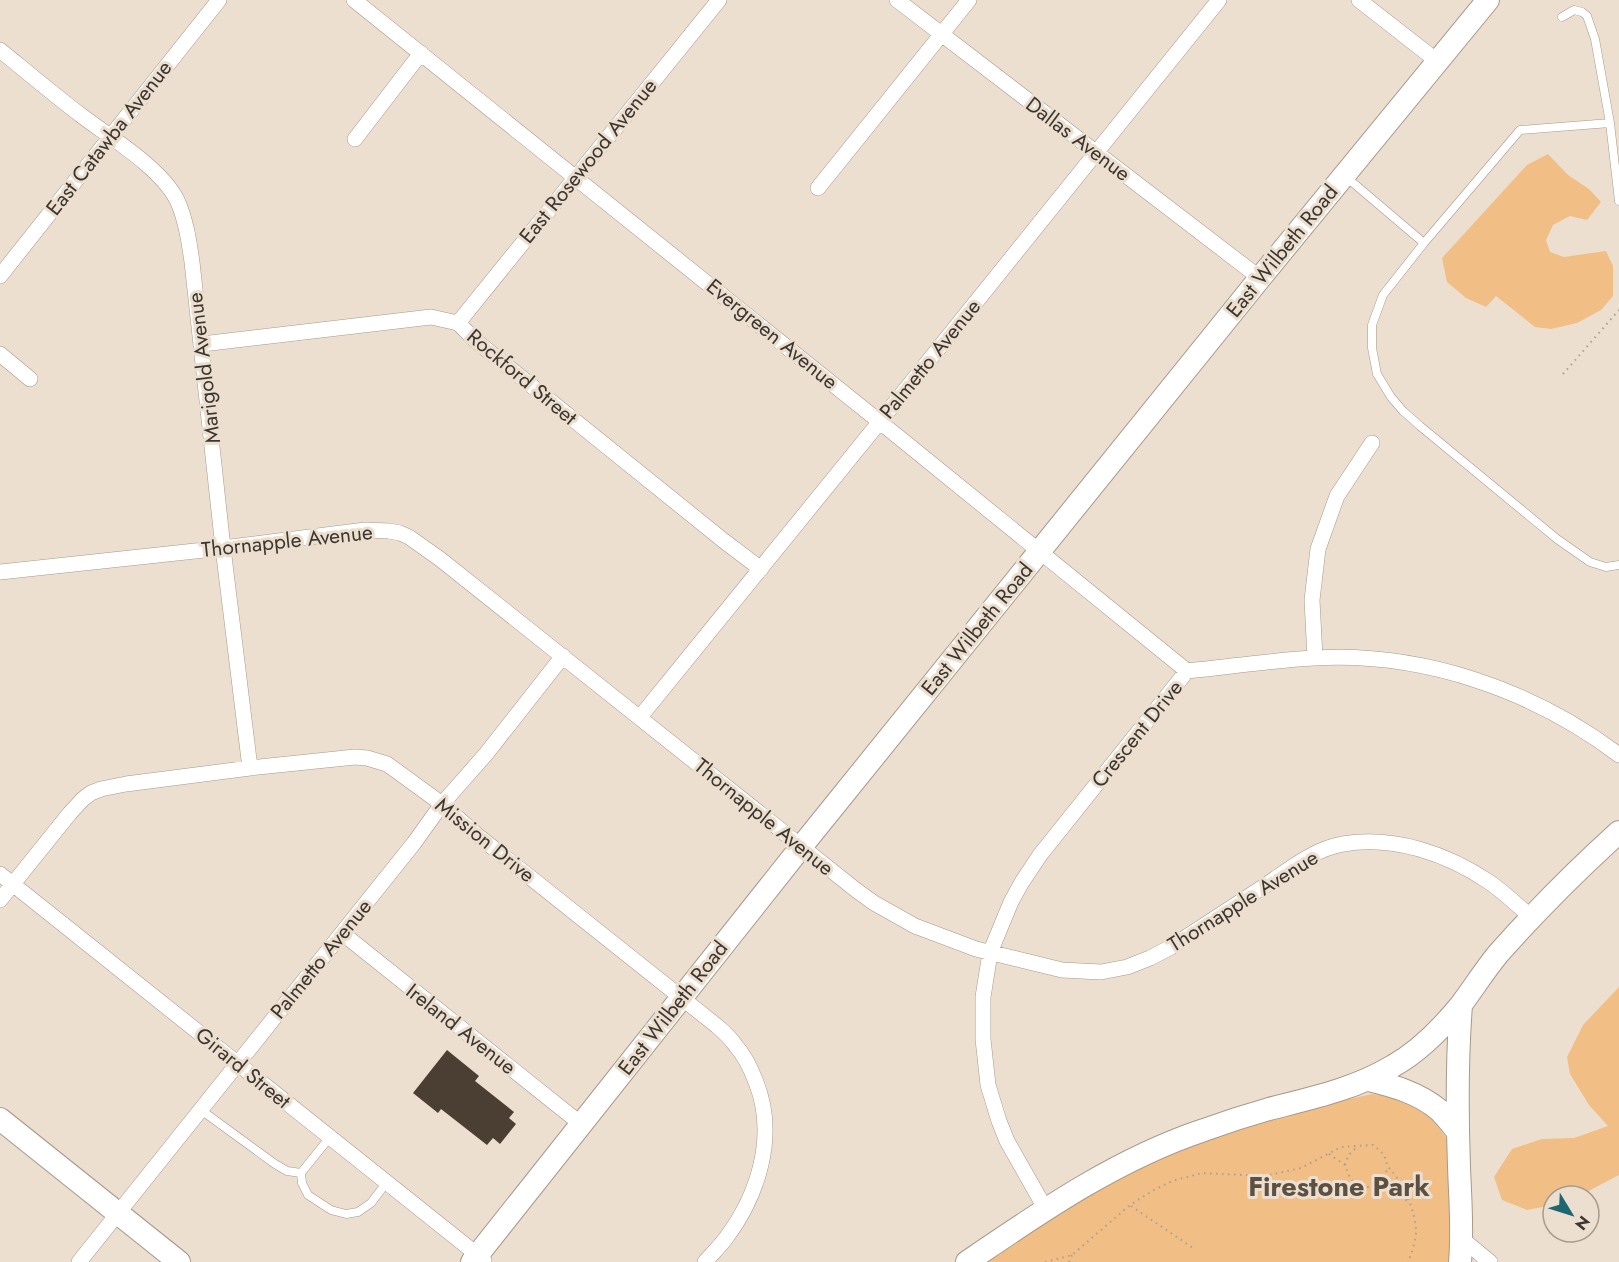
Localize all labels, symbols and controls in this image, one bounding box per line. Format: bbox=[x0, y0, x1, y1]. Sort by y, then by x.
street label: East Catawba Avenue bbox=[39, 54, 179, 222]
street label: East Rosewood Avenue bbox=[512, 72, 664, 250]
street label: Dallas Avenue bbox=[1019, 90, 1137, 188]
street label: East Wilbeth Road bbox=[1219, 178, 1345, 324]
street label: Evergreen Avenue bbox=[700, 272, 844, 397]
street label: Marigold Avenue bbox=[180, 291, 228, 445]
street label: Palmetto Avenue bbox=[872, 293, 988, 425]
street label: Rockford Street bbox=[460, 322, 584, 432]
street label: Thornapple Avenue bbox=[200, 517, 374, 565]
street label: East Wilbeth Road bbox=[914, 556, 1040, 702]
street label: Crescent Drive bbox=[1084, 674, 1190, 794]
street label: Thornapple Avenue bbox=[688, 751, 840, 883]
street label: Mission Drive bbox=[429, 790, 541, 890]
street label: Thornapple Avenue bbox=[1162, 843, 1324, 959]
street label: Palmetto Avenue bbox=[263, 893, 379, 1025]
street label: East Wilbeth Road bbox=[611, 935, 735, 1081]
street label: Ireland Avenue bbox=[400, 976, 523, 1082]
street label: Girard Street bbox=[189, 1020, 297, 1116]
district label: Firestone Park bbox=[1248, 1167, 1430, 1206]
north arrow bbox=[1541, 1184, 1601, 1244]
text: N bbox=[1569, 1211, 1595, 1235]

